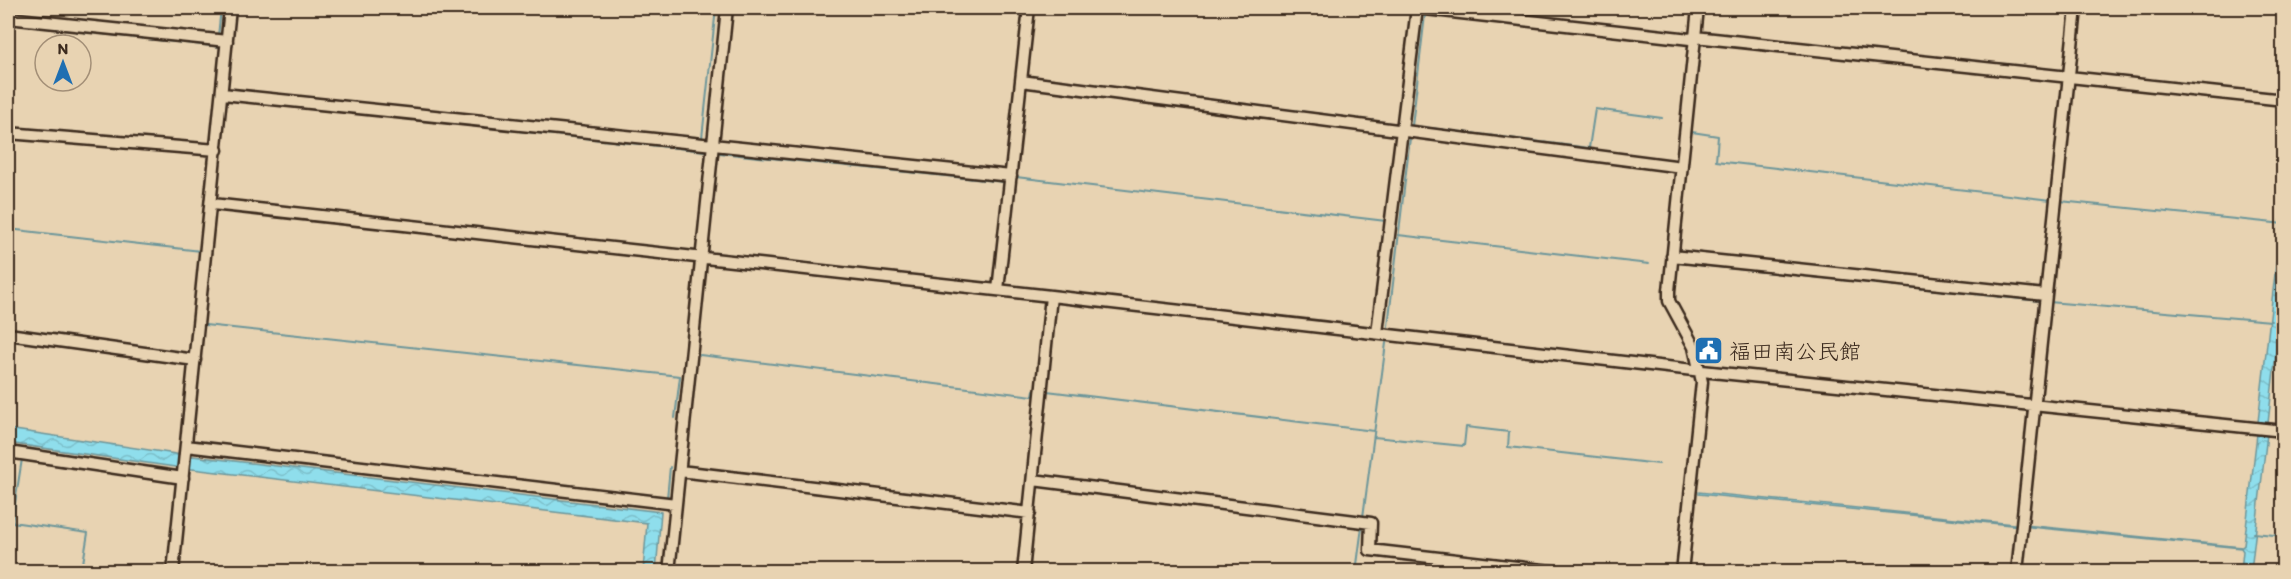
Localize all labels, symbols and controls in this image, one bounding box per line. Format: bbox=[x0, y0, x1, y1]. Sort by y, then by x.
north arrow bbox=[33, 33, 93, 93]
text: N bbox=[58, 39, 68, 58]
public building icon: 福田南公民館 bbox=[1692, 335, 1724, 367]
place label: 福田南公民館 bbox=[1729, 338, 1861, 365]

